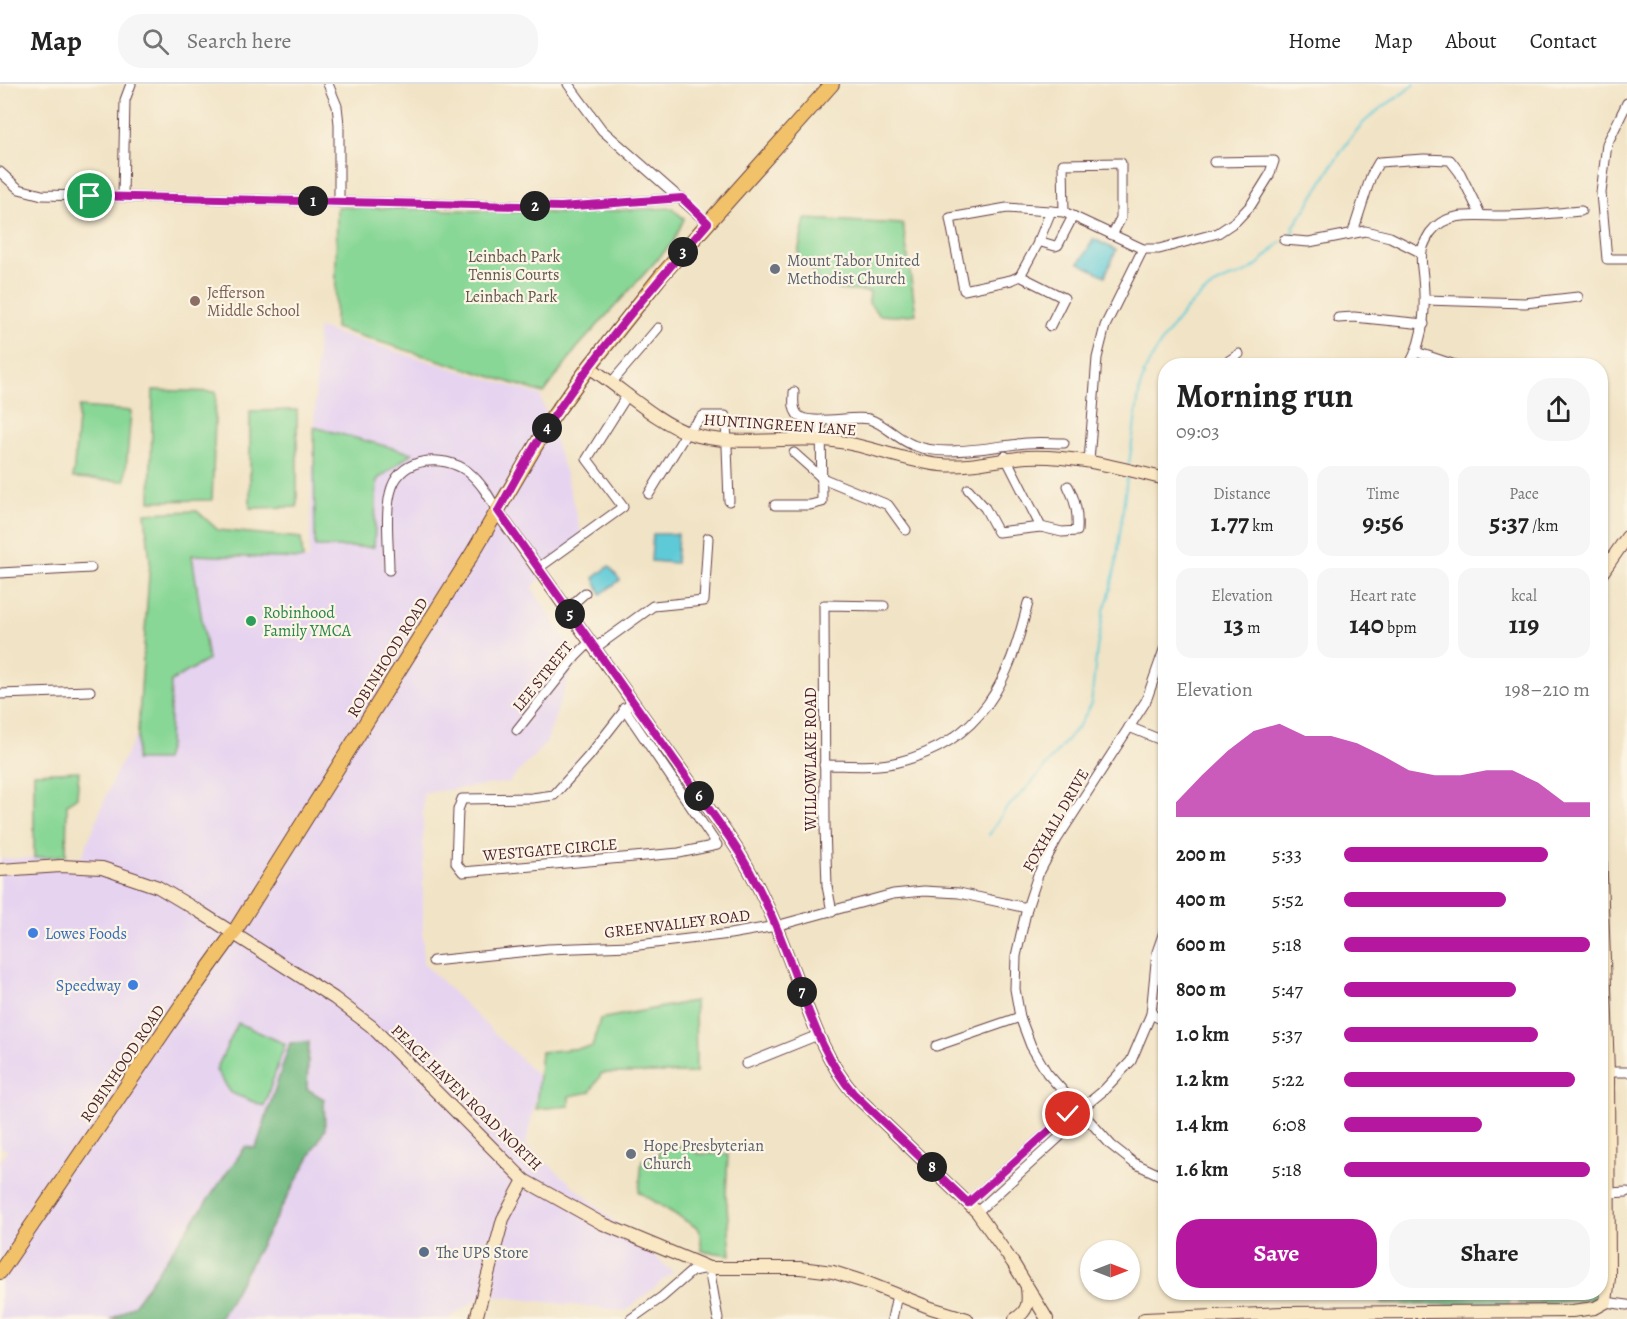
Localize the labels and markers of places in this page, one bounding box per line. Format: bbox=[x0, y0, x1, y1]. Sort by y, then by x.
pin bbox=[64, 170, 115, 221]
pin: 1 bbox=[298, 186, 328, 216]
pin: 2 bbox=[520, 191, 550, 221]
pin: 3 bbox=[668, 237, 698, 267]
place label: Mount Tabor United Methodist Church bbox=[787, 250, 920, 290]
marker: Mount Tabor United Methodist Church bbox=[768, 262, 782, 276]
place label: Jefferson Middle School bbox=[207, 282, 300, 322]
marker: Jefferson Middle School bbox=[188, 294, 202, 308]
pin: 4 bbox=[532, 413, 562, 443]
pin: 5 bbox=[555, 599, 585, 629]
place label: Robinhood Family YMCA bbox=[263, 602, 352, 642]
marker: Robinhood Family YMCA bbox=[244, 614, 258, 628]
pin: 6 bbox=[684, 781, 714, 811]
place label: Lowes Foods bbox=[45, 923, 127, 945]
marker: Lowes Foods bbox=[26, 926, 40, 940]
place label: Speedway bbox=[56, 975, 122, 997]
pin: 7 bbox=[787, 977, 817, 1007]
marker: Speedway bbox=[126, 978, 140, 992]
pin bbox=[1042, 1088, 1093, 1139]
place label: Hope Presbyterian Church bbox=[643, 1135, 764, 1175]
marker: Hope Presbyterian Church bbox=[624, 1147, 638, 1161]
pin: 8 bbox=[917, 1152, 947, 1182]
place label: The UPS Store bbox=[436, 1242, 528, 1264]
marker: The UPS Store bbox=[417, 1245, 431, 1259]

